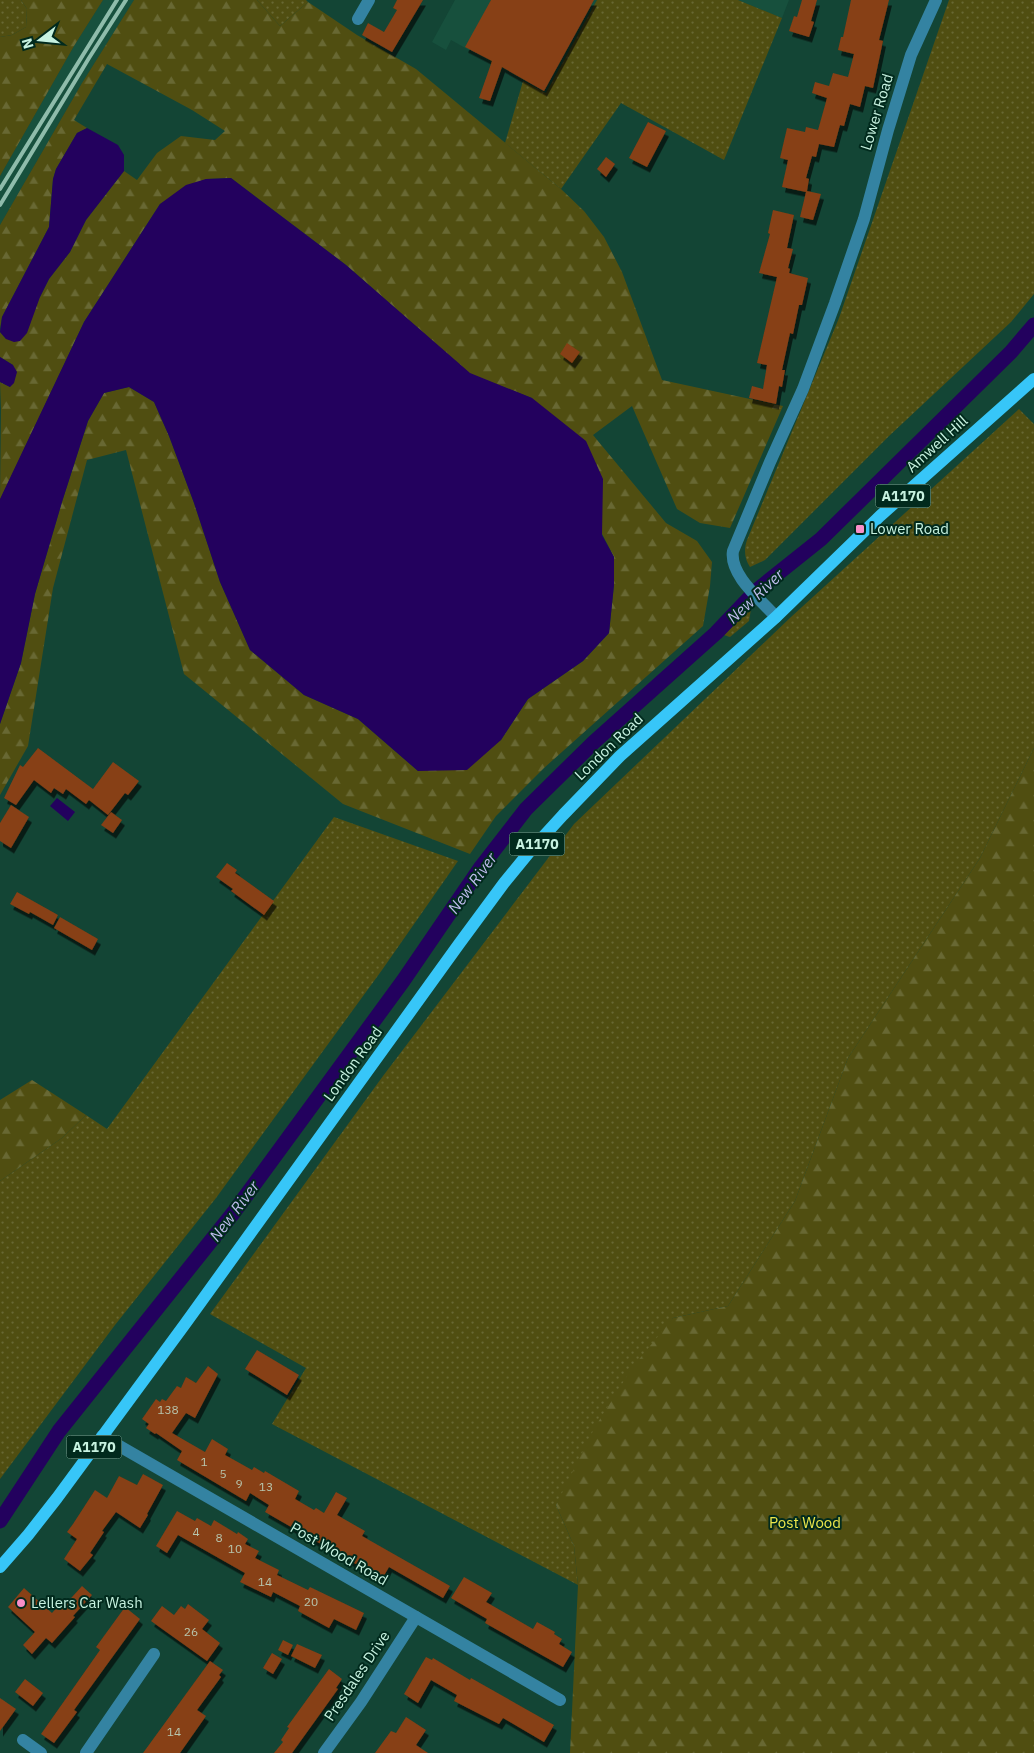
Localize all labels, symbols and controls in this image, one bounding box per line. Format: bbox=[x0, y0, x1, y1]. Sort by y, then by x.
north arrow bbox=[15, 15, 65, 65]
text: N bbox=[17, 36, 38, 51]
street label: Lower Road bbox=[856, 71, 897, 152]
street label: Amwell Hill bbox=[902, 411, 971, 476]
road number: A1170 bbox=[876, 484, 930, 508]
place label: Lower Road bbox=[870, 519, 949, 538]
marker: Lower Road bbox=[854, 523, 866, 535]
water label: New River bbox=[722, 564, 788, 627]
street label: London Road bbox=[570, 709, 647, 784]
road number: A1170 bbox=[510, 832, 564, 856]
water label: New River bbox=[443, 848, 502, 917]
street label: London Road bbox=[319, 1023, 386, 1105]
water label: New River bbox=[205, 1176, 264, 1245]
house number: 138 bbox=[157, 1402, 179, 1417]
road number: A1170 bbox=[66, 1435, 122, 1458]
house number: 1 bbox=[200, 1454, 208, 1469]
house number: 5 bbox=[219, 1466, 227, 1481]
house number: 9 bbox=[235, 1476, 243, 1491]
house number: 13 bbox=[259, 1479, 273, 1494]
park label: Post Wood bbox=[769, 1513, 841, 1532]
street label: Post Wood Road bbox=[287, 1518, 392, 1589]
house number: 4 bbox=[192, 1524, 200, 1539]
house number: 8 bbox=[215, 1530, 223, 1545]
house number: 10 bbox=[228, 1541, 242, 1556]
house number: 14 bbox=[258, 1574, 272, 1589]
place label: Lellers Car Wash bbox=[31, 1593, 143, 1612]
house number: 20 bbox=[304, 1594, 318, 1609]
marker: Lellers Car Wash bbox=[15, 1597, 27, 1609]
house number: 26 bbox=[184, 1624, 198, 1639]
street label: Presdales Drive bbox=[319, 1627, 394, 1724]
house number: 14 bbox=[167, 1724, 181, 1739]

